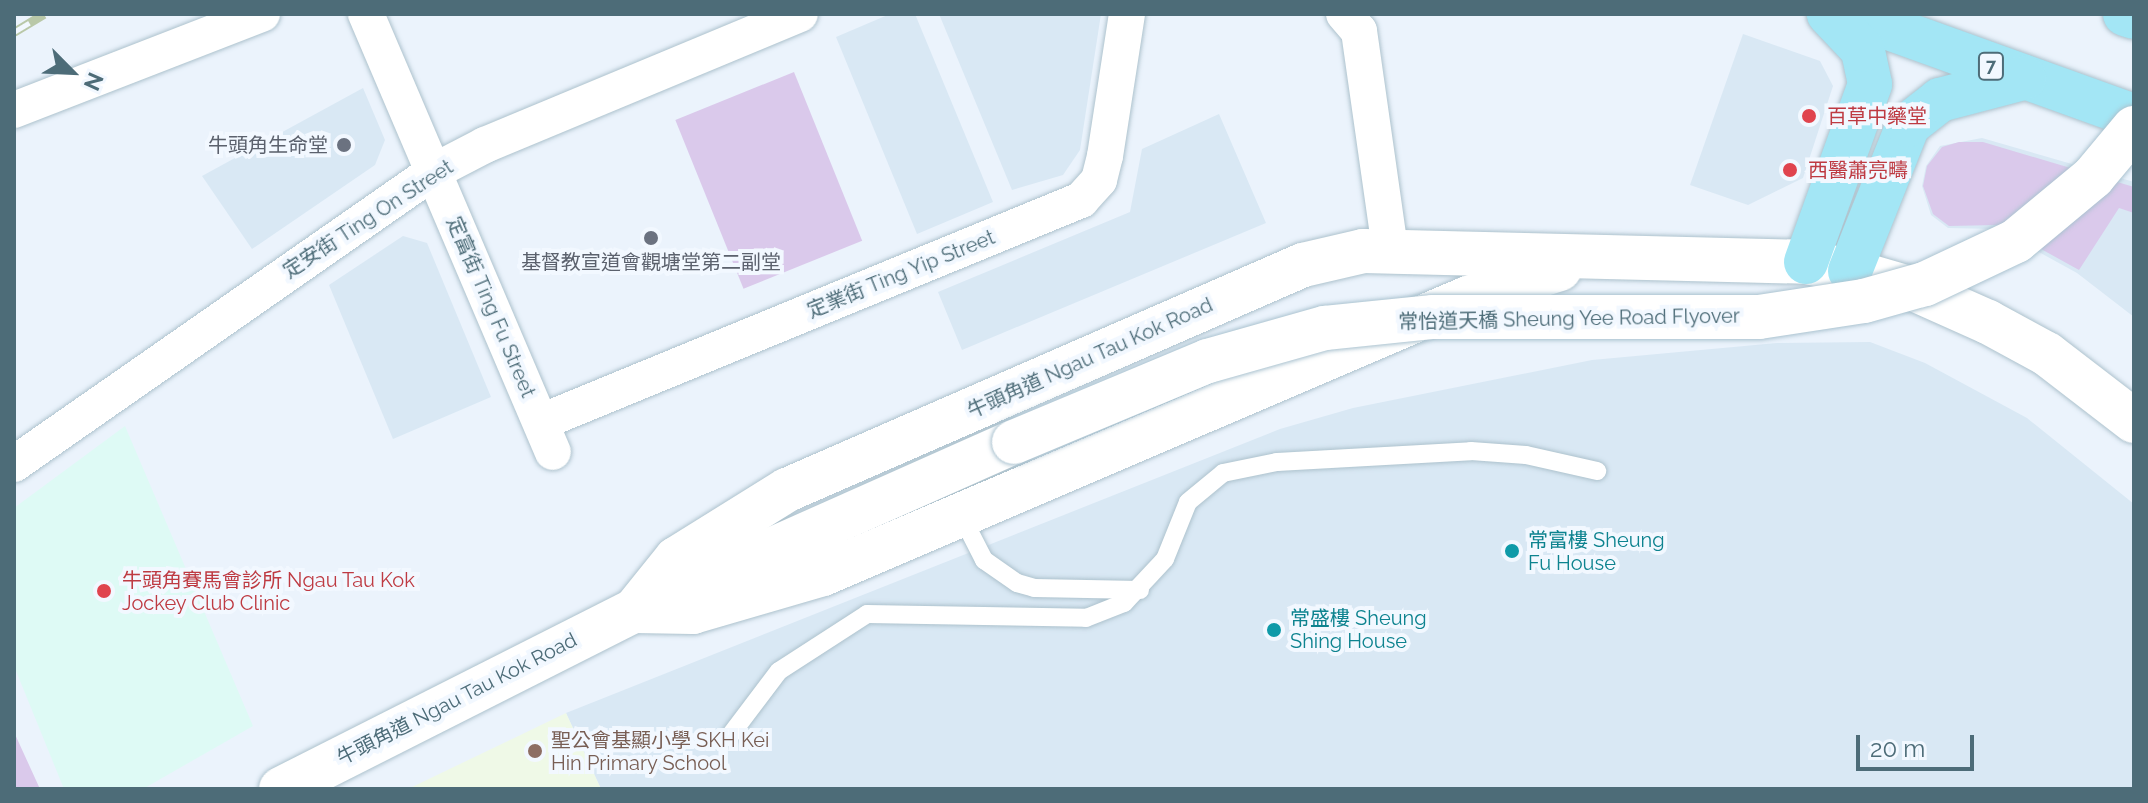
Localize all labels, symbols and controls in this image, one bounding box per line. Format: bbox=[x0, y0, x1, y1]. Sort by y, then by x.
north arrow bbox=[32, 32, 112, 112]
road number: 7 bbox=[1977, 52, 2005, 80]
text: N bbox=[79, 69, 109, 95]
place label: 百草中藥堂 bbox=[1827, 104, 1927, 128]
marker: 百草中藥堂 bbox=[1798, 105, 1820, 127]
place label: 牛頭角生命堂 bbox=[208, 133, 328, 157]
marker: 牛頭角生命堂 bbox=[335, 136, 353, 154]
street label: 定安街 Ting On Street bbox=[278, 155, 458, 283]
place label: 西醫蕭亮疇 bbox=[1808, 158, 1908, 182]
marker: 西醫蕭亮疇 bbox=[1779, 159, 1801, 181]
street label: 定富街 Ting Fu Street bbox=[442, 213, 540, 401]
street label: 定業街 Ting Yip Street bbox=[803, 225, 999, 323]
marker: 基督教宣道會觀塘堂第二副堂 bbox=[642, 229, 660, 247]
place label: 基督教宣道會觀塘堂第二副堂 bbox=[521, 250, 781, 274]
street label: 牛頭角道 Ngau Tau Kok Road bbox=[963, 293, 1217, 423]
street label: 常怡道天橋 Sheung Yee Road Flyover bbox=[1398, 304, 1740, 334]
place label: 常富樓 Sheung Fu House bbox=[1528, 528, 1665, 575]
marker: 常富樓 Sheung Fu House bbox=[1503, 542, 1521, 560]
place label: 牛頭角賽馬會診所 Ngau Tau Kok Jockey Club Clinic bbox=[122, 568, 415, 615]
marker: 牛頭角賽馬會診所 Ngau Tau Kok Jockey Club Clinic bbox=[93, 580, 115, 602]
place label: 常盛樓 Sheung Shing House bbox=[1290, 606, 1427, 653]
marker: 常盛樓 Sheung Shing House bbox=[1265, 621, 1283, 639]
street label: 牛頭角道 Ngau Tau Kok Road bbox=[333, 628, 581, 770]
scale bar bbox=[1860, 719, 1978, 769]
place label: 聖公會基顯小學 SKH Kei Hin Primary School bbox=[551, 728, 769, 775]
text: 20 m bbox=[1870, 734, 1925, 763]
marker: 聖公會基顯小學 SKH Kei Hin Primary School bbox=[526, 742, 544, 760]

